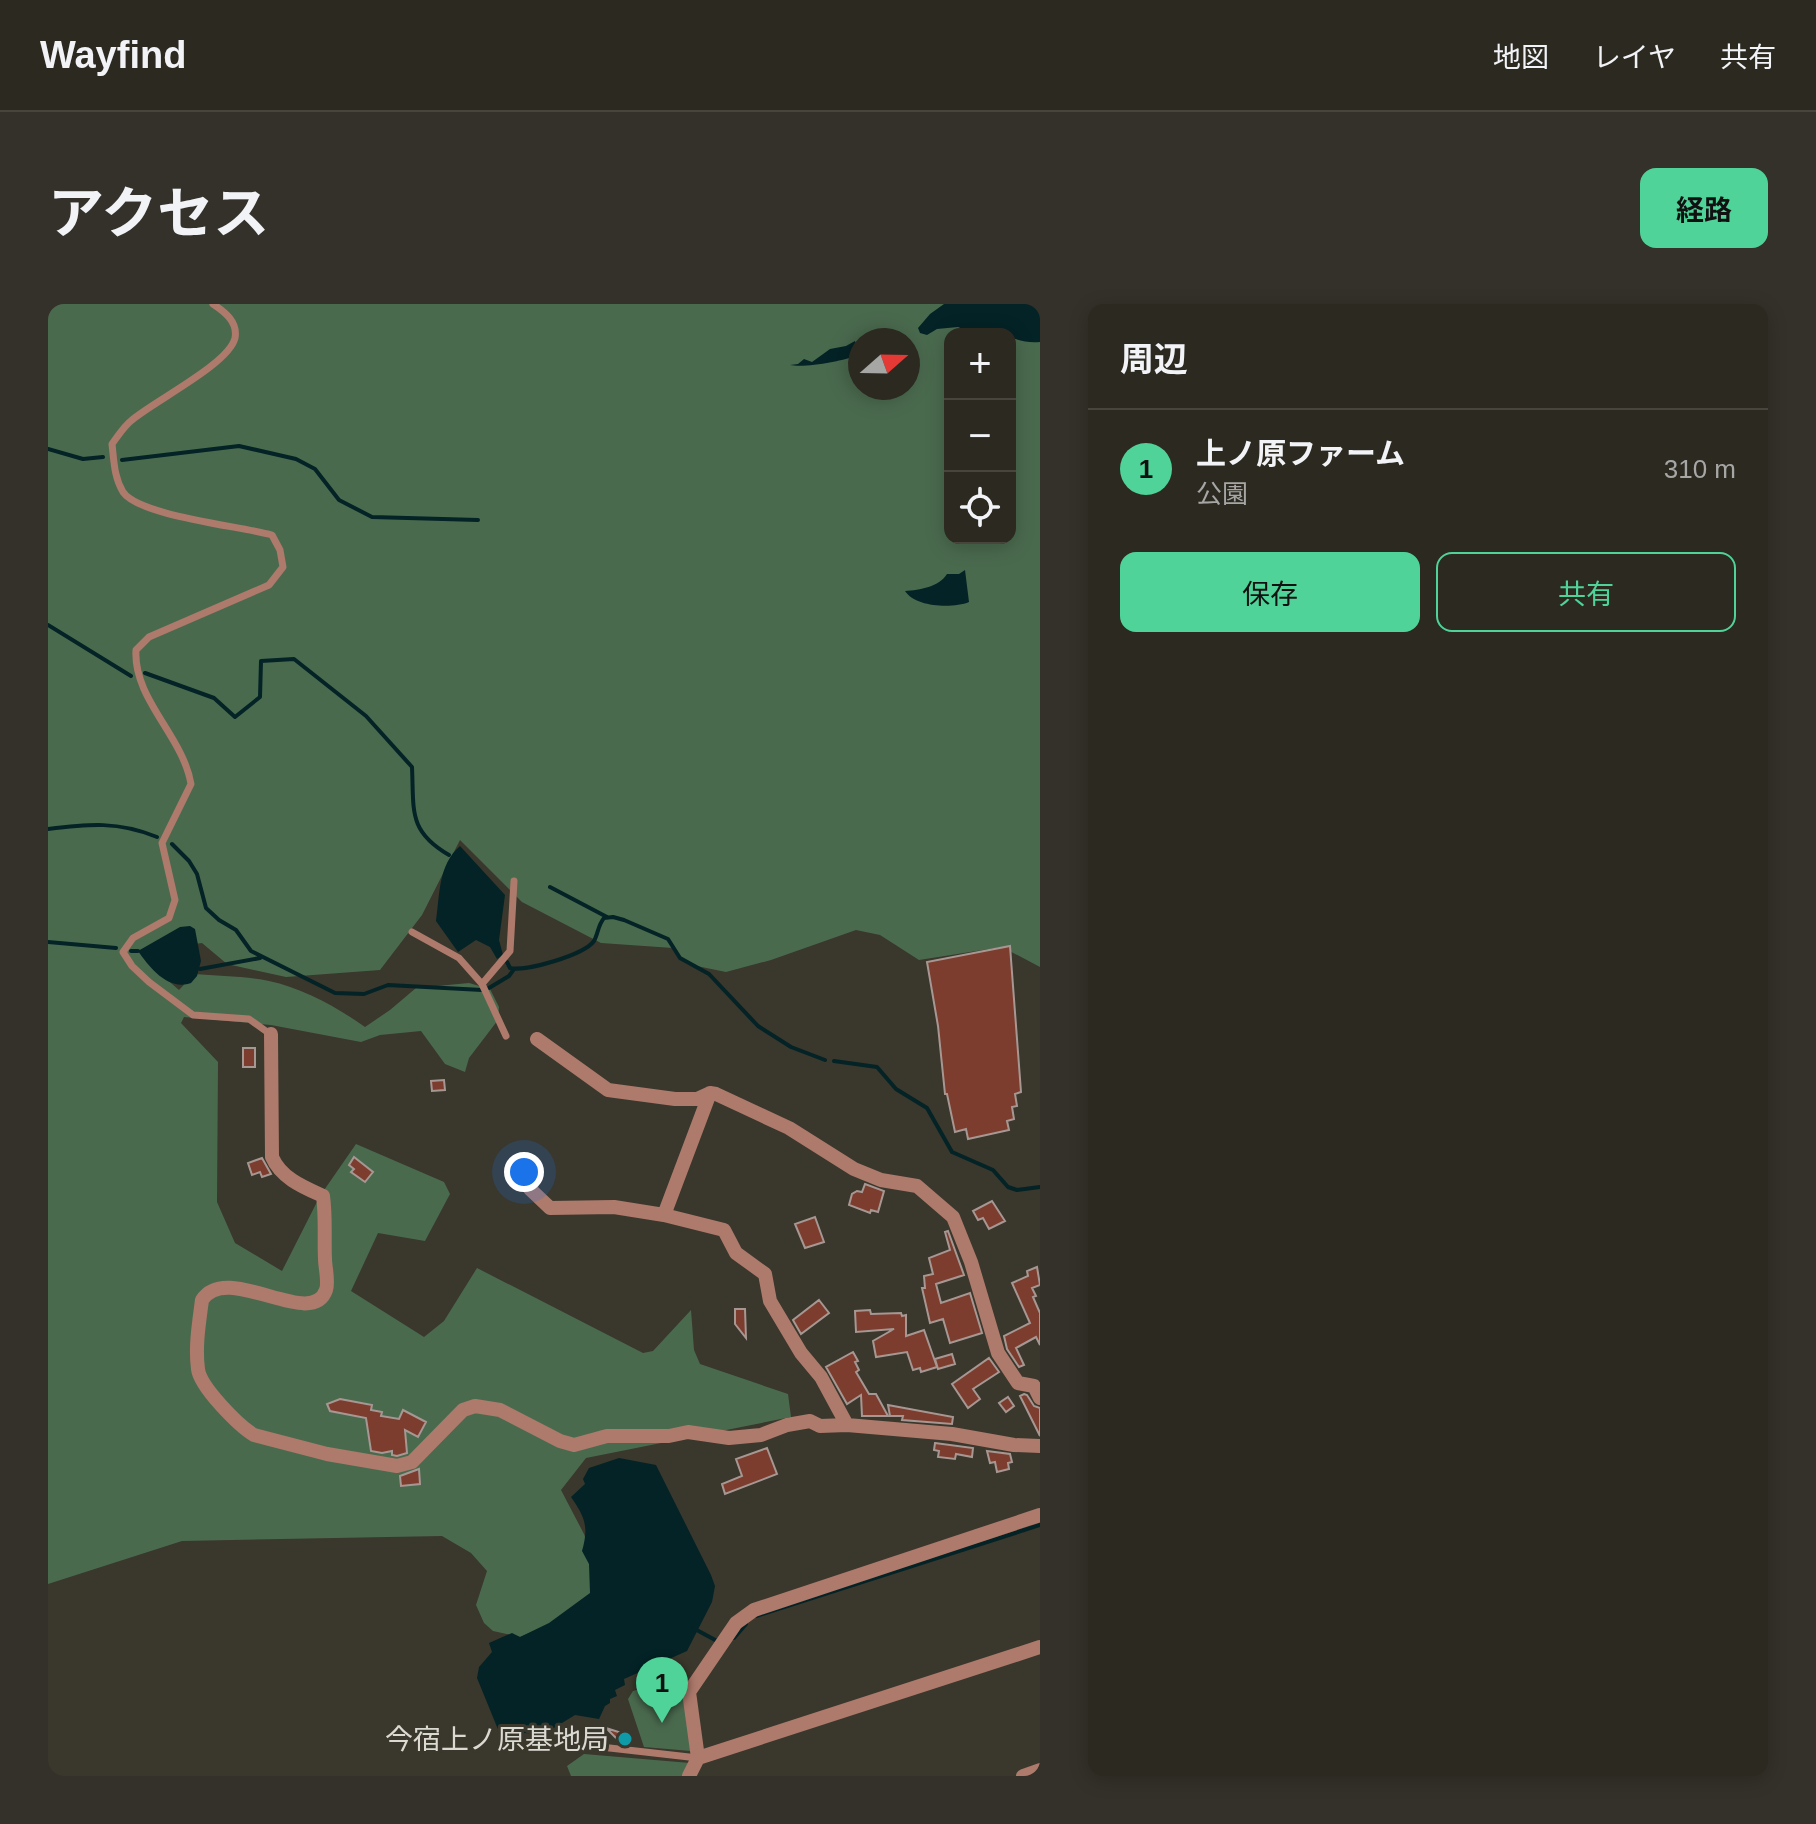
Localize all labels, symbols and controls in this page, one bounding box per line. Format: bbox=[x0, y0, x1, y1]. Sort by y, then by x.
text: Wayfind bbox=[40, 34, 186, 76]
text: 地図 bbox=[1493, 42, 1549, 73]
text: レイヤ bbox=[1593, 42, 1676, 73]
text: 共有 bbox=[1720, 42, 1776, 73]
button: 経路 bbox=[1640, 168, 1768, 248]
text: アクセス bbox=[48, 182, 269, 245]
north arrow bbox=[848, 328, 920, 400]
map controls bbox=[944, 328, 1016, 544]
button: + bbox=[944, 328, 1016, 400]
text: 周辺 bbox=[1120, 340, 1188, 378]
button: − bbox=[944, 400, 1016, 472]
text: 上ノ原ファーム bbox=[1196, 437, 1405, 470]
text: 1 bbox=[1139, 454, 1153, 484]
text: 310 m bbox=[1664, 454, 1736, 484]
button: locate bbox=[944, 472, 1016, 544]
text: 公園 bbox=[1196, 479, 1248, 509]
button: 保存 bbox=[1120, 552, 1420, 632]
button: 共有 bbox=[1436, 552, 1736, 632]
your location bbox=[504, 1152, 544, 1192]
pin: 1 bbox=[636, 1657, 688, 1723]
place label: 今宿上ノ原基地局 bbox=[385, 1724, 609, 1755]
marker: 今宿上ノ原基地局 bbox=[616, 1730, 634, 1748]

